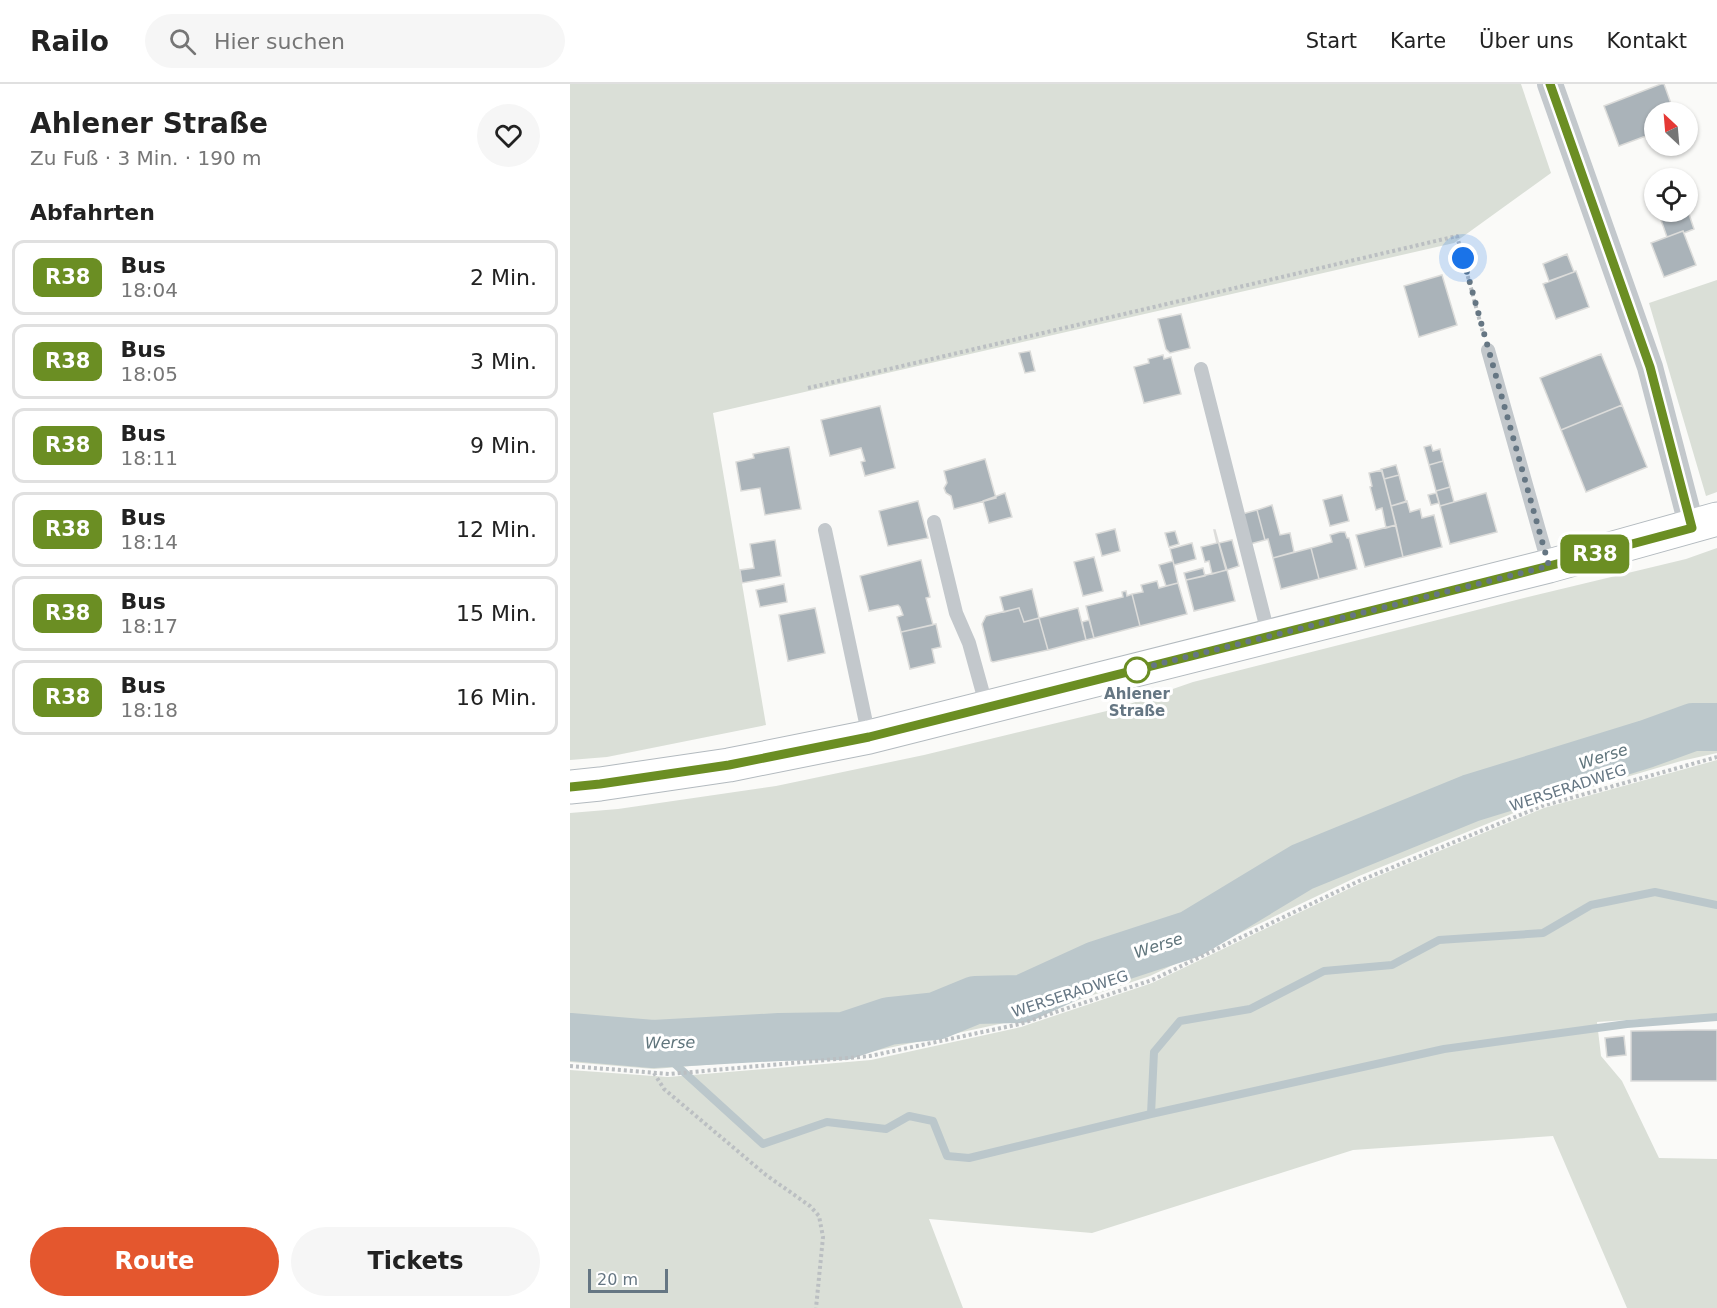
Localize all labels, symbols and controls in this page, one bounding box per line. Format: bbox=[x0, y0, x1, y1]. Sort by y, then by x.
search box bbox=[145, 14, 565, 68]
text: Railo bbox=[30, 25, 109, 58]
icon: search bbox=[166, 25, 199, 58]
text: Hier suchen bbox=[214, 29, 345, 54]
text: Start bbox=[1306, 29, 1357, 53]
text: Karte bbox=[1390, 29, 1446, 53]
text: Über uns bbox=[1479, 29, 1574, 53]
text: Kontakt bbox=[1607, 29, 1687, 53]
north arrow bbox=[1644, 102, 1698, 156]
map controls bbox=[1644, 102, 1698, 222]
button: heart bbox=[477, 104, 540, 167]
text: Ahlener Straße bbox=[30, 107, 268, 140]
text: Zu Fuß · 3 Min. · 190 m bbox=[30, 146, 262, 170]
button: locate bbox=[1644, 168, 1698, 222]
text: Abfahrten bbox=[30, 200, 155, 225]
your location bbox=[1448, 243, 1478, 273]
text: Bus bbox=[120, 253, 166, 278]
text: R38 bbox=[45, 265, 90, 289]
text: 2 Min. bbox=[470, 265, 537, 290]
text: 18:04 bbox=[120, 278, 178, 302]
text: Bus bbox=[120, 337, 166, 362]
text: R38 bbox=[45, 349, 90, 373]
text: 3 Min. bbox=[470, 349, 537, 374]
text: 18:05 bbox=[120, 362, 178, 386]
text: Bus bbox=[120, 421, 166, 446]
text: R38 bbox=[45, 433, 90, 457]
text: 9 Min. bbox=[470, 433, 537, 458]
text: 18:11 bbox=[120, 446, 178, 470]
text: Bus bbox=[120, 505, 166, 530]
text: R38 bbox=[45, 517, 90, 541]
text: 12 Min. bbox=[456, 517, 537, 542]
text: 18:14 bbox=[120, 530, 178, 554]
line badge: R38 bbox=[1560, 534, 1630, 574]
text: R38 bbox=[1572, 542, 1618, 566]
text: Bus bbox=[120, 589, 166, 614]
text: R38 bbox=[45, 601, 90, 625]
text: 15 Min. bbox=[456, 601, 537, 626]
text: 18:17 bbox=[120, 614, 178, 638]
marker: Ahlener Straße bbox=[1124, 657, 1150, 683]
text: Bus bbox=[120, 673, 166, 698]
text: R38 bbox=[45, 685, 90, 709]
text: 16 Min. bbox=[456, 685, 537, 710]
place label: Ahlener Straße bbox=[1104, 685, 1171, 720]
text: 18:18 bbox=[120, 698, 178, 722]
water label: Werse bbox=[1576, 740, 1630, 773]
street label: WERSERADWEG bbox=[1508, 761, 1628, 815]
water label: Werse bbox=[1131, 929, 1185, 962]
street label: WERSERADWEG bbox=[1010, 967, 1130, 1021]
water label: Werse bbox=[645, 1033, 696, 1052]
button: Route bbox=[30, 1227, 279, 1296]
button: Tickets bbox=[291, 1227, 540, 1296]
scale bar bbox=[588, 1266, 668, 1294]
text: 20 m bbox=[597, 1270, 638, 1289]

